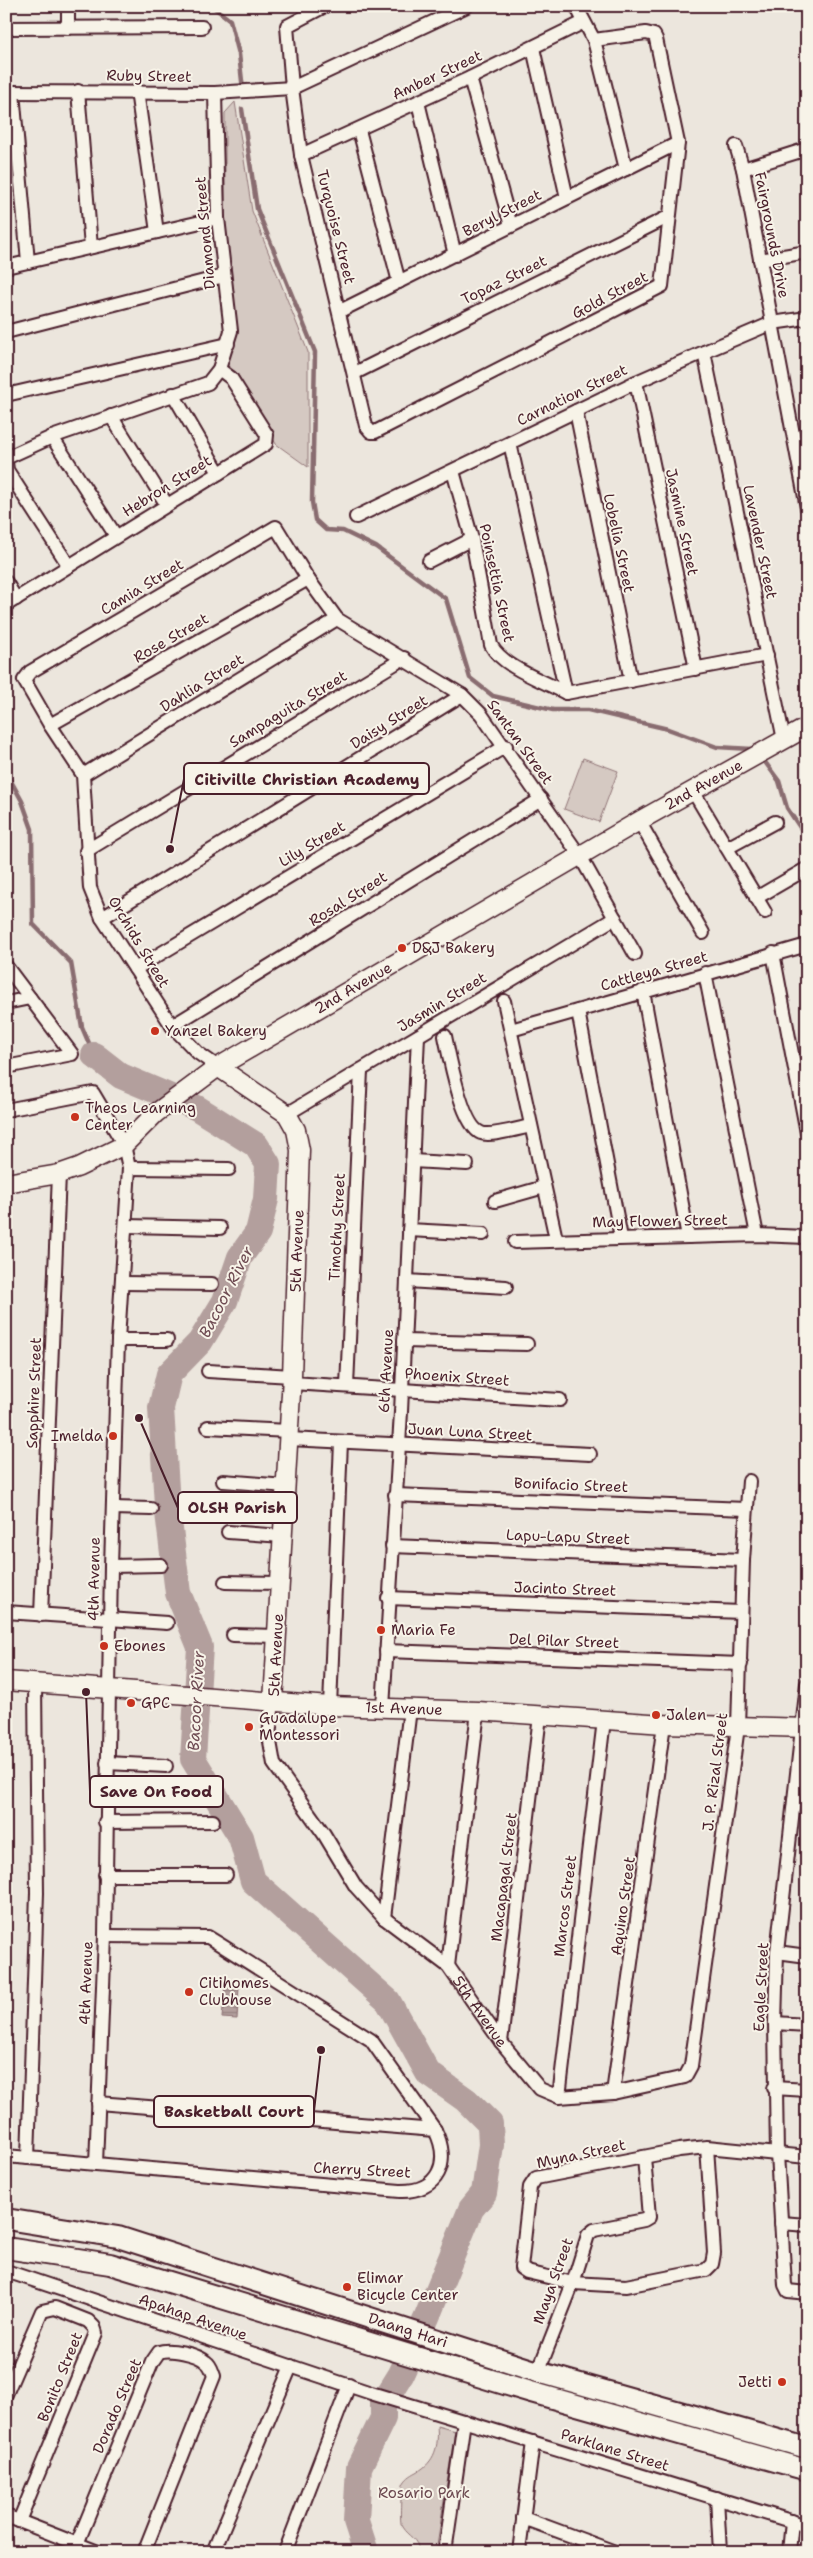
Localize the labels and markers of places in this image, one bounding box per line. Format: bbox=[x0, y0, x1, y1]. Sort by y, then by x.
callout: Citiville Christian Academy bbox=[184, 763, 429, 794]
place label: D&J Bakery bbox=[412, 938, 495, 958]
marker: D&J Bakery bbox=[396, 942, 408, 954]
place label: Yanzel Bakery bbox=[165, 1021, 267, 1041]
marker: Yanzel Bakery bbox=[149, 1025, 161, 1037]
place label: Theos Learning Center bbox=[85, 1098, 196, 1135]
marker: Theos Learning Center bbox=[69, 1111, 81, 1123]
place label: Imelda bbox=[51, 1426, 104, 1446]
marker: Imelda bbox=[107, 1430, 119, 1442]
callout: OLSH Parish bbox=[178, 1492, 297, 1523]
place label: Maria Fe bbox=[391, 1620, 456, 1640]
marker: Maria Fe bbox=[375, 1624, 387, 1636]
place label: Ebones bbox=[114, 1636, 166, 1656]
marker: Ebones bbox=[98, 1640, 110, 1652]
place label: GPC bbox=[141, 1693, 170, 1713]
marker: GPC bbox=[125, 1697, 137, 1709]
place label: Jalen bbox=[666, 1705, 706, 1725]
place label: Guadalupe Montessori bbox=[259, 1708, 340, 1745]
marker: Jalen bbox=[650, 1709, 662, 1721]
marker: Guadalupe Montessori bbox=[243, 1721, 255, 1733]
callout: Save On Food bbox=[90, 1776, 223, 1807]
place label: Citihomes Clubhouse bbox=[199, 1973, 272, 2010]
marker: Citihomes Clubhouse bbox=[183, 1986, 195, 1998]
callout: Basketball Court bbox=[154, 2096, 314, 2127]
place label: Elimar Bicycle Center bbox=[357, 2268, 459, 2305]
marker: Elimar Bicycle Center bbox=[341, 2281, 353, 2293]
place label: Jetti bbox=[738, 2372, 772, 2392]
marker: Jetti bbox=[776, 2376, 788, 2388]

